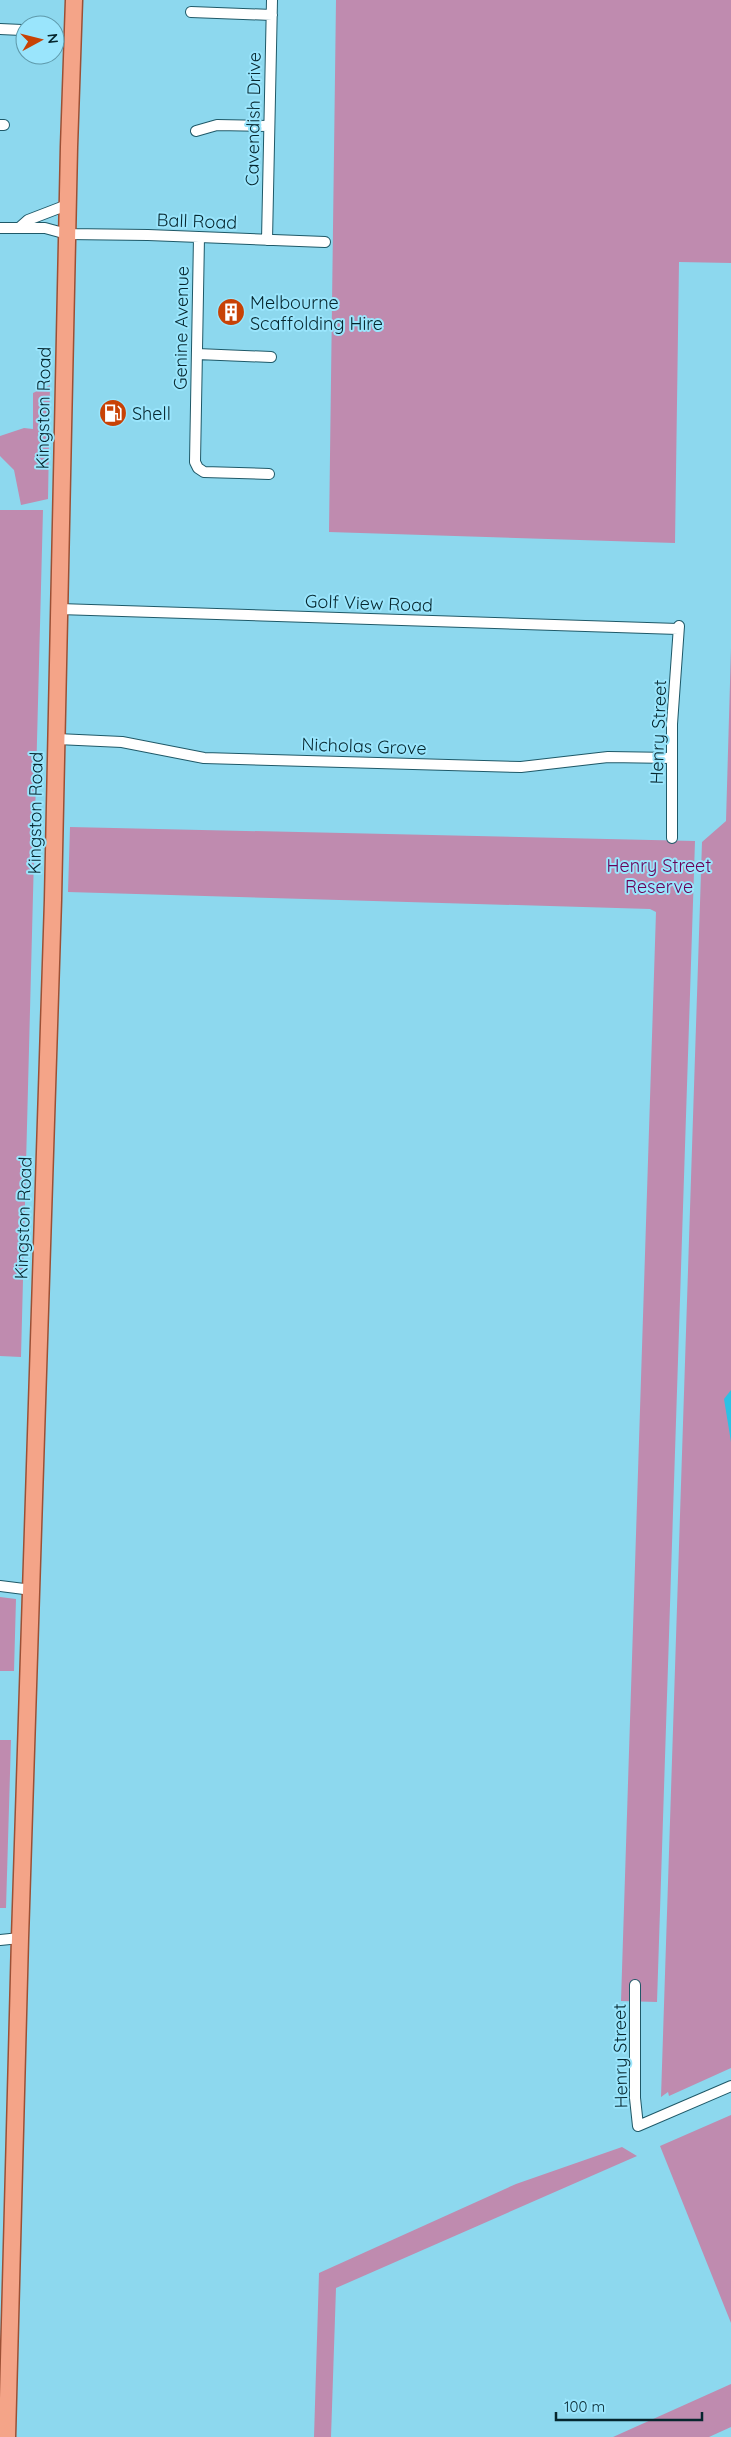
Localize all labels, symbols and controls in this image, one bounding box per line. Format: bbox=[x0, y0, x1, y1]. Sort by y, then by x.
north arrow bbox=[15, 15, 65, 65]
text: N bbox=[43, 32, 62, 45]
street label: Cavendish Drive bbox=[240, 52, 266, 186]
street label: Ball Road bbox=[156, 208, 238, 234]
street label: Genine Avenue bbox=[168, 266, 194, 390]
place label: Melbourne Scaffolding Hire bbox=[250, 291, 383, 335]
building icon: Melbourne Scaffolding Hire bbox=[216, 297, 246, 327]
street label: Kingston Road bbox=[30, 346, 56, 470]
fuel station icon: Shell bbox=[98, 398, 128, 428]
place label: Shell bbox=[132, 402, 171, 425]
street label: Golf View Road bbox=[305, 589, 433, 617]
street label: Henry Street bbox=[645, 679, 671, 785]
street label: Nicholas Grove bbox=[301, 732, 427, 760]
street label: Kingston Road bbox=[22, 751, 48, 875]
park label: Henry Street Reserve bbox=[607, 854, 711, 898]
street label: Kingston Road bbox=[9, 1156, 37, 1280]
street label: Henry Street bbox=[608, 2003, 632, 2109]
scale bar bbox=[556, 2390, 702, 2422]
text: 100 m bbox=[564, 2397, 605, 2416]

